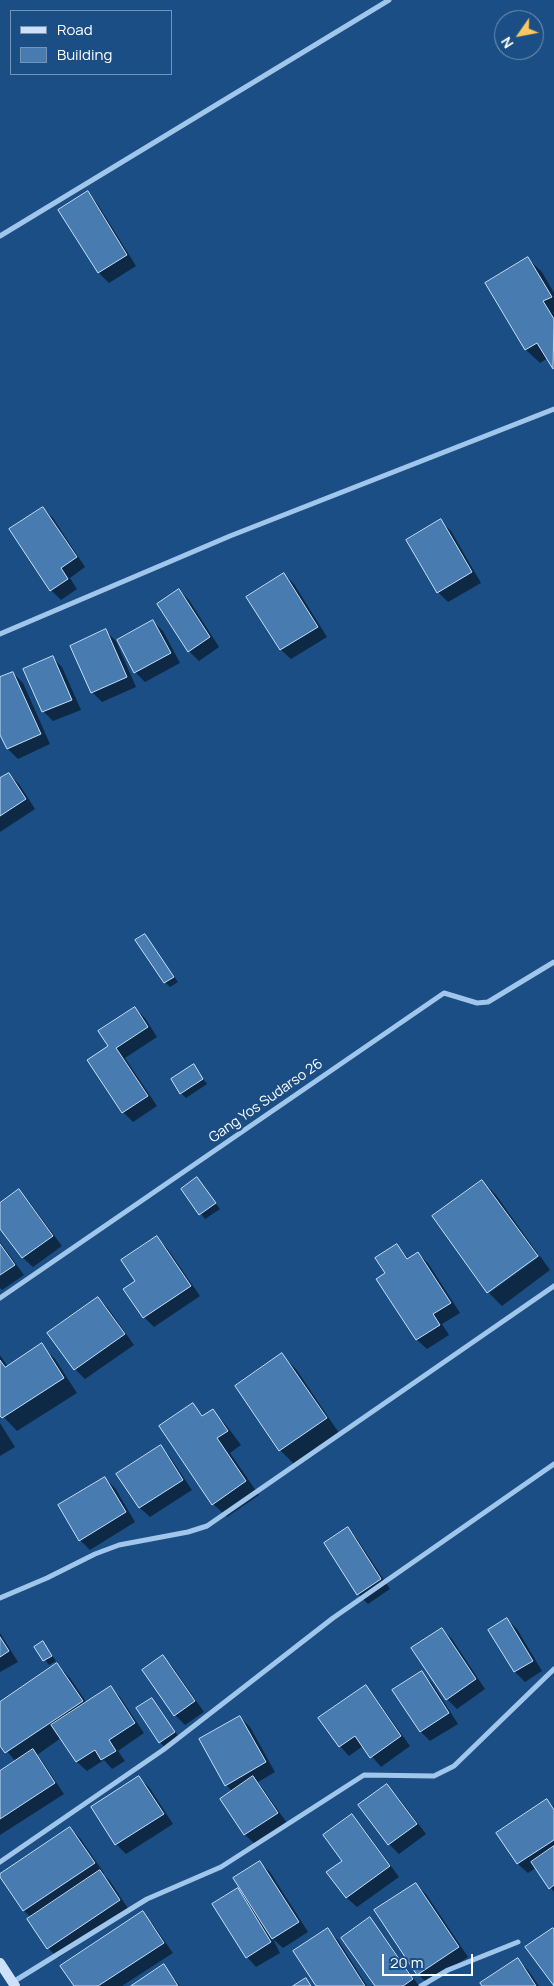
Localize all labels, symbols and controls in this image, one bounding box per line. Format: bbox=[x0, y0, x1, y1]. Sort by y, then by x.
legend bbox=[10, 10, 172, 75]
north arrow bbox=[494, 10, 544, 60]
text: Road bbox=[57, 19, 93, 40]
text: N bbox=[496, 34, 518, 52]
text: Building bbox=[57, 44, 112, 65]
street label: Gang Yos Sudarso 26 bbox=[206, 1055, 326, 1147]
scale bar bbox=[384, 1944, 475, 1976]
text: 20 m bbox=[390, 1952, 423, 1973]

